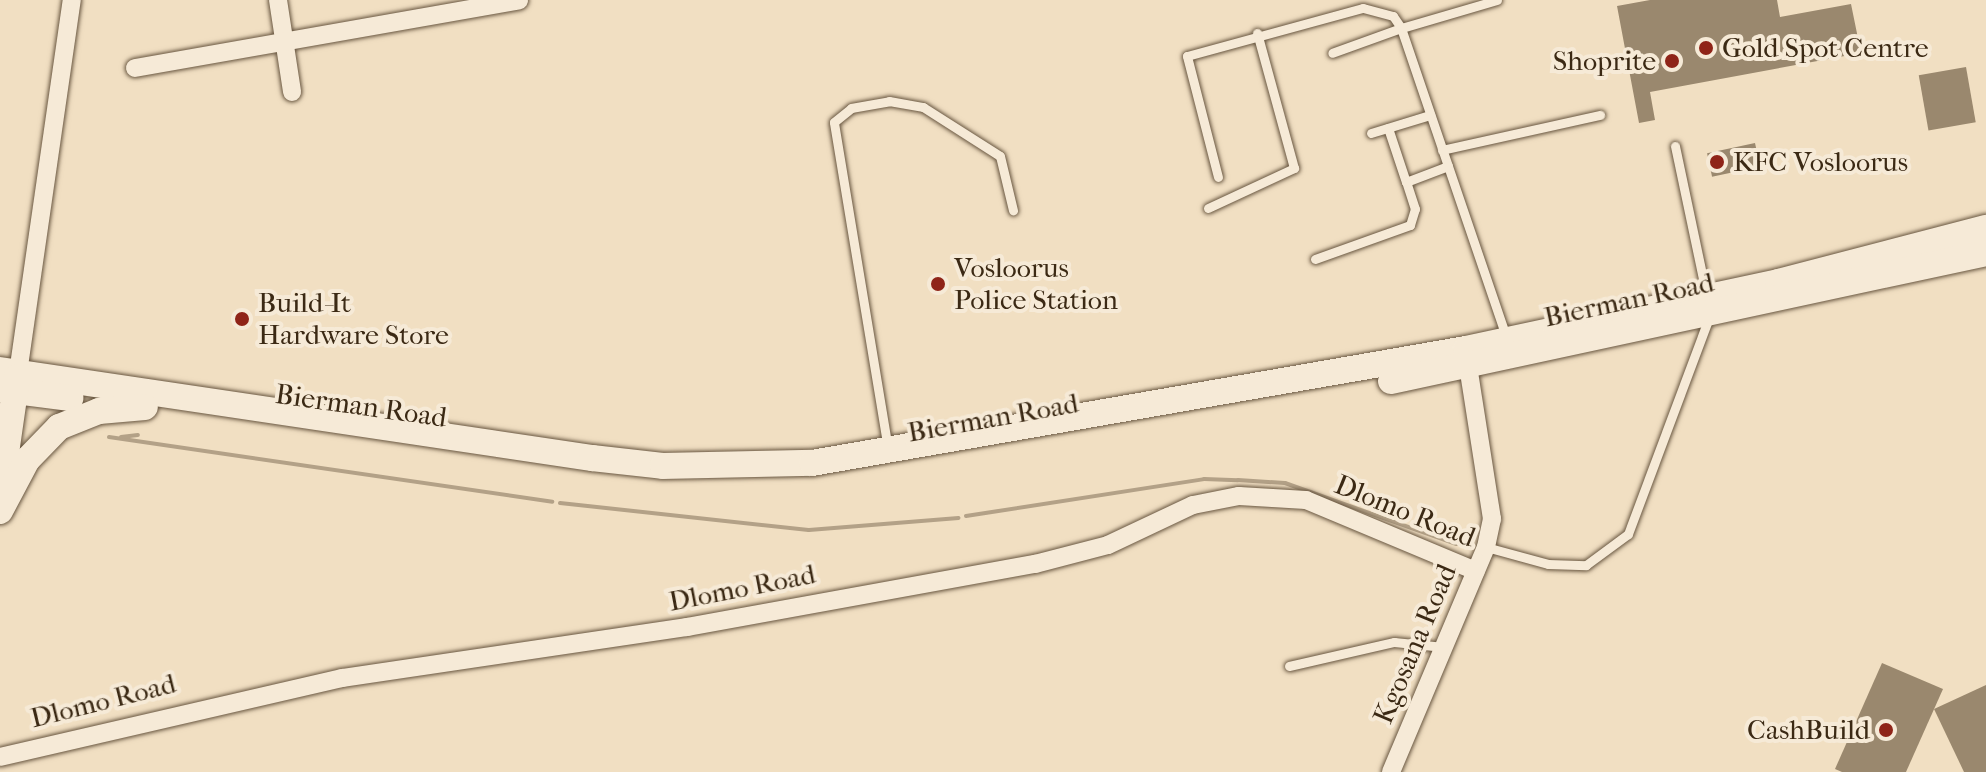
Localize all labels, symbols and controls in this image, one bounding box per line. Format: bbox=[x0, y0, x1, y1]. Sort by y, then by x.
place label: Gold Spot Centre bbox=[1722, 31, 1929, 65]
marker: Gold Spot Centre bbox=[1697, 39, 1715, 57]
place label: Shoprite bbox=[1553, 44, 1656, 78]
marker: Shoprite bbox=[1663, 52, 1681, 70]
place label: KFC Vosloorus bbox=[1733, 145, 1908, 179]
marker: KFC Vosloorus bbox=[1708, 153, 1726, 171]
place label: Vosloorus Police Station bbox=[954, 251, 1118, 317]
street label: Bierman Road bbox=[1541, 266, 1717, 334]
marker: Vosloorus Police Station bbox=[929, 275, 947, 293]
place label: Build-It Hardware Store bbox=[258, 286, 449, 352]
marker: Build-It Hardware Store bbox=[233, 310, 251, 328]
street label: Bierman Road bbox=[273, 377, 449, 435]
street label: Bierman Road bbox=[905, 386, 1081, 450]
street label: Dlomo Road bbox=[1330, 468, 1480, 554]
street label: Dlomo Road bbox=[666, 557, 818, 619]
street label: Kgosana Road bbox=[1366, 559, 1464, 729]
street label: Dlomo Road bbox=[27, 667, 179, 735]
place label: CashBuild bbox=[1747, 713, 1870, 747]
marker: CashBuild bbox=[1877, 721, 1895, 739]

